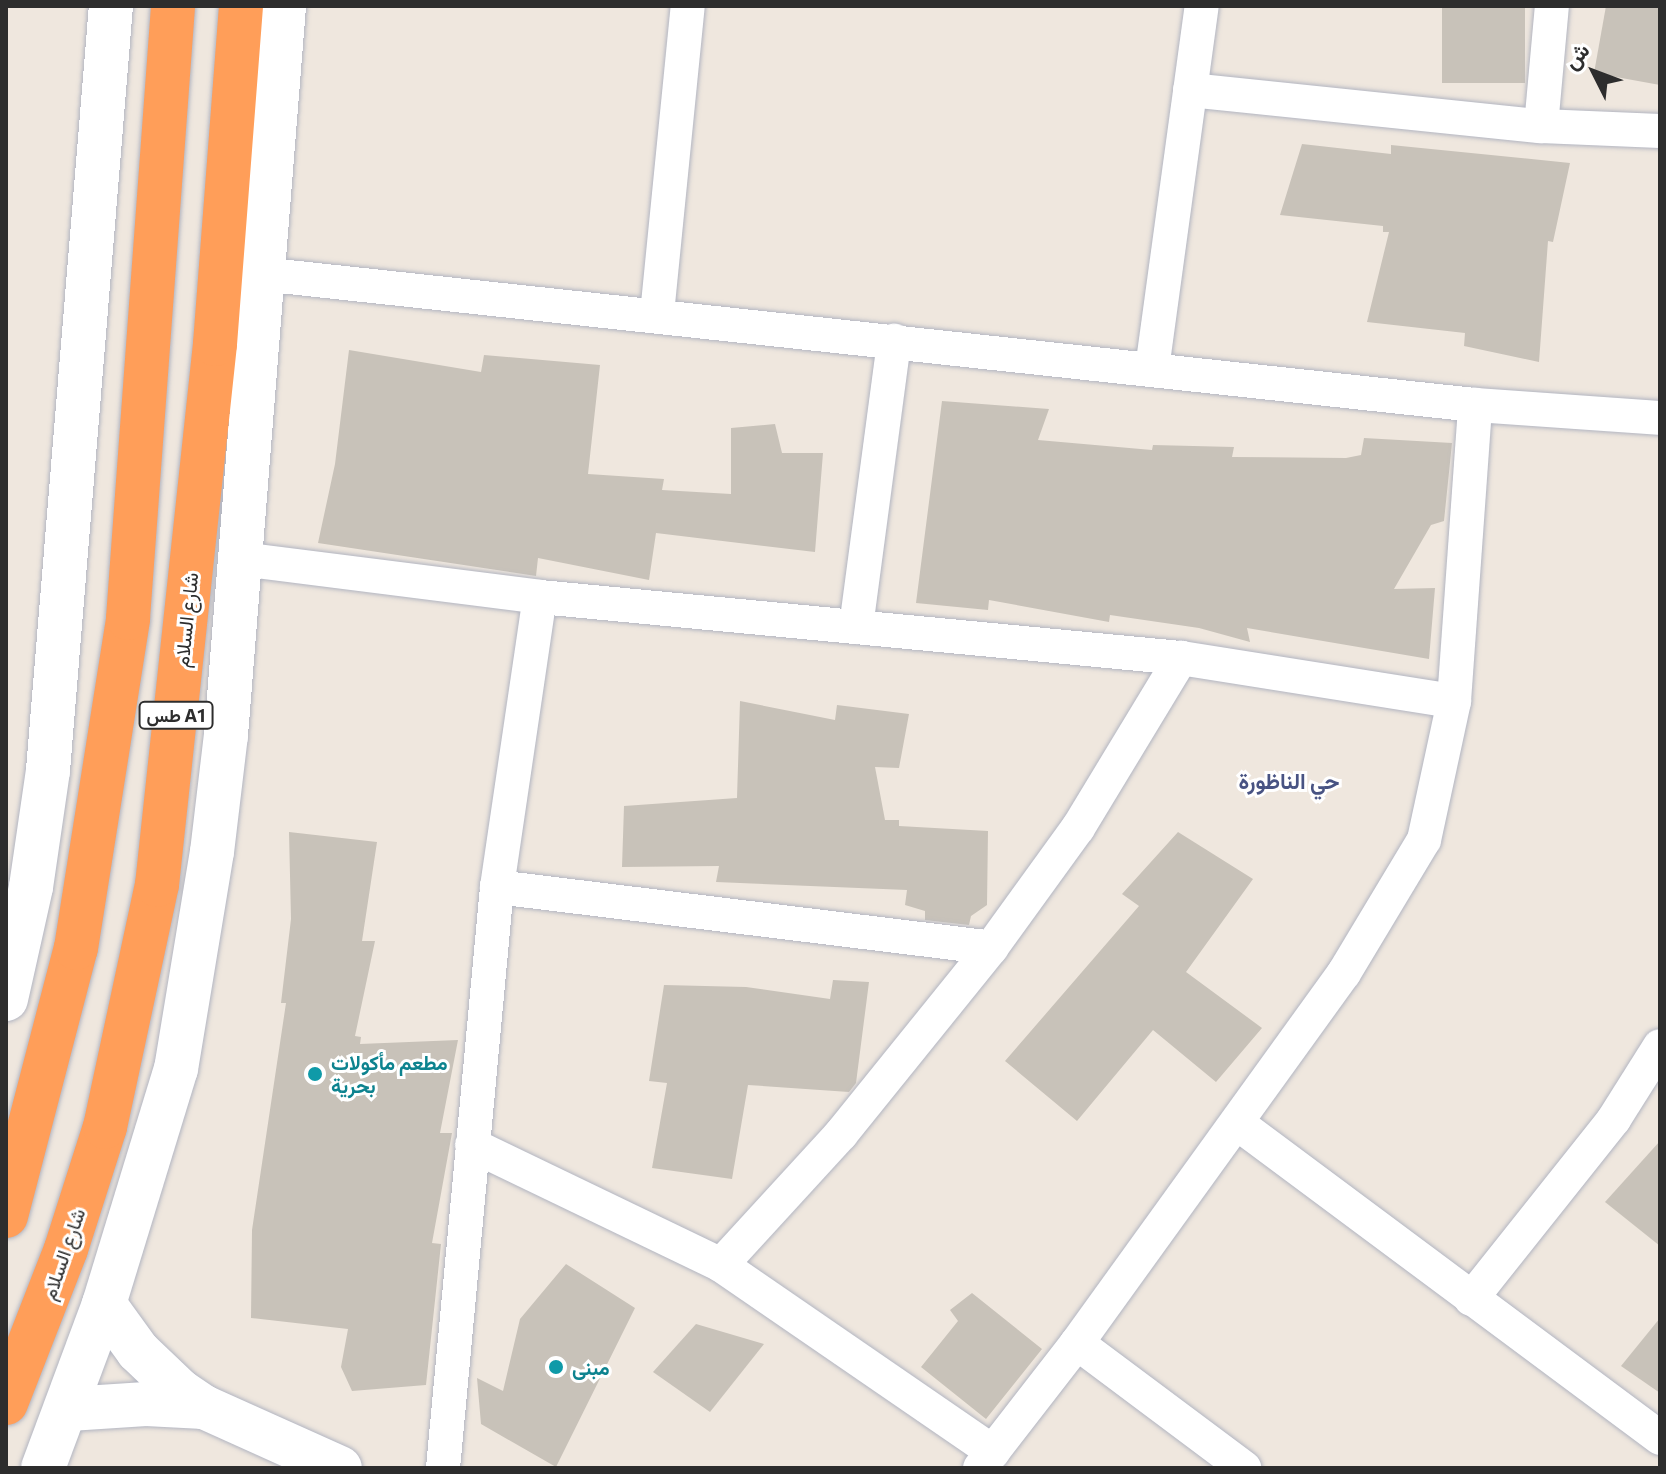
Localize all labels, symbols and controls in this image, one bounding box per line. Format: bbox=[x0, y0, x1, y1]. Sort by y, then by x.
north arrow bbox=[1554, 32, 1634, 112]
text: ش bbox=[1557, 37, 1595, 74]
street label: شارع السلام bbox=[169, 571, 203, 669]
road number: طس A1 bbox=[138, 701, 214, 729]
district label: حي الناظورة bbox=[1239, 768, 1339, 794]
place label: مطعم مأكولات بحرية bbox=[331, 1050, 448, 1097]
marker: مطعم مأكولات بحرية bbox=[306, 1065, 324, 1083]
street label: شارع السلام bbox=[36, 1205, 90, 1303]
place label: مبنى bbox=[572, 1355, 610, 1379]
marker: مبنى bbox=[547, 1358, 565, 1376]

